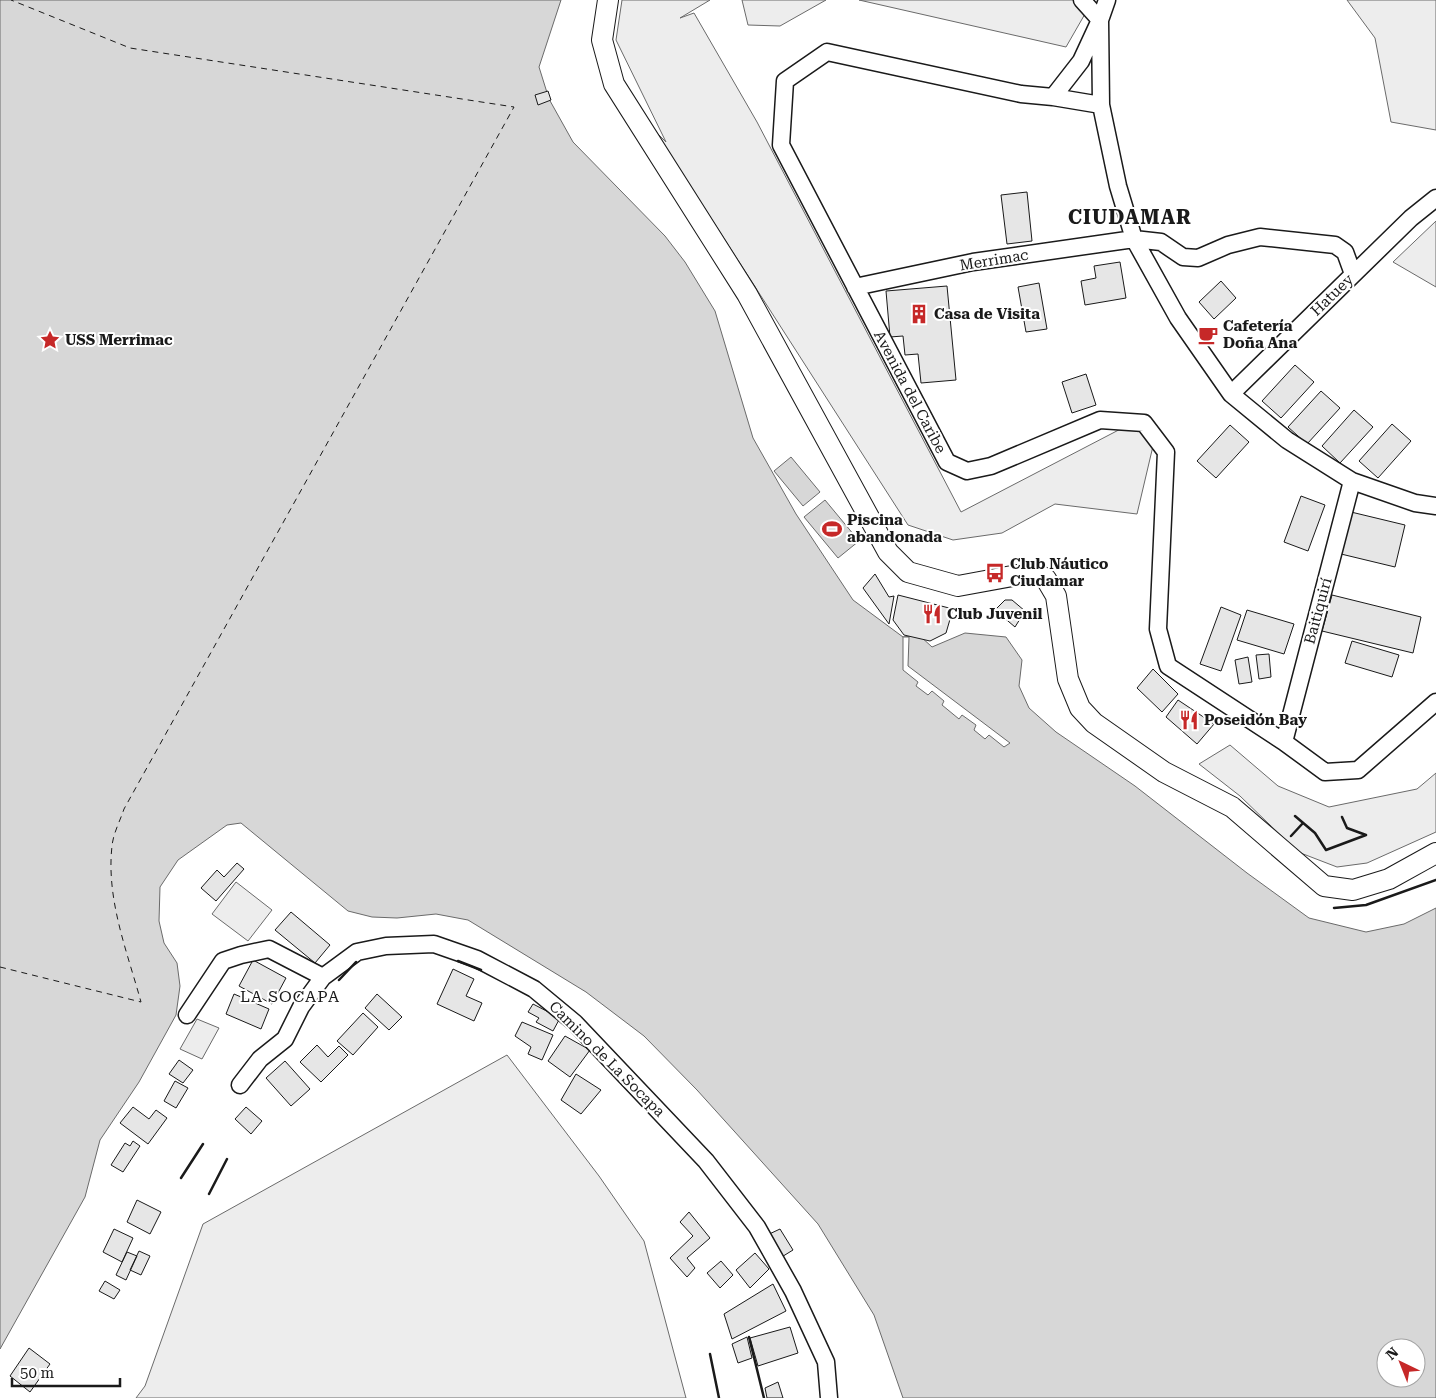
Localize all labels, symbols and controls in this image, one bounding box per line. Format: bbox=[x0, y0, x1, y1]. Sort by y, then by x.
district label: CIUDAMAR bbox=[1068, 205, 1192, 229]
street label: Merrimac bbox=[958, 246, 1030, 274]
street label: Hatuey bbox=[1307, 270, 1357, 320]
building icon: Casa de Visita bbox=[908, 303, 930, 325]
place label: Casa de Visita bbox=[934, 305, 1040, 323]
place label: Cafetería Doña Ana bbox=[1223, 317, 1297, 352]
cafe icon: Cafetería Doña Ana bbox=[1197, 324, 1219, 346]
street label: Avenida del Caribe bbox=[870, 327, 950, 457]
place icon: USS Merrimac bbox=[39, 329, 61, 351]
place label: USS Merrimac bbox=[65, 331, 173, 349]
place label: Piscina abandonada bbox=[847, 511, 942, 546]
sports icon: Piscina abandonada bbox=[821, 518, 843, 540]
place label: Club Náutico Ciudamar bbox=[1010, 555, 1109, 590]
bus stop icon: Club Náutico Ciudamar bbox=[984, 562, 1006, 584]
street label: Baitiquirí bbox=[1301, 576, 1336, 646]
restaurant icon: Club Juvenil bbox=[921, 603, 943, 625]
place label: Club Juvenil bbox=[947, 605, 1042, 623]
restaurant icon: Poseidón Bay bbox=[1178, 709, 1200, 731]
place label: Poseidón Bay bbox=[1204, 711, 1307, 729]
district label: LA SOCAPA bbox=[240, 987, 340, 1006]
street label: Camino de La Socapa bbox=[545, 997, 669, 1121]
north arrow bbox=[1376, 1338, 1426, 1388]
text: N bbox=[1383, 1344, 1402, 1363]
scale bar bbox=[12, 1356, 120, 1388]
text: 50 m bbox=[20, 1364, 55, 1382]

